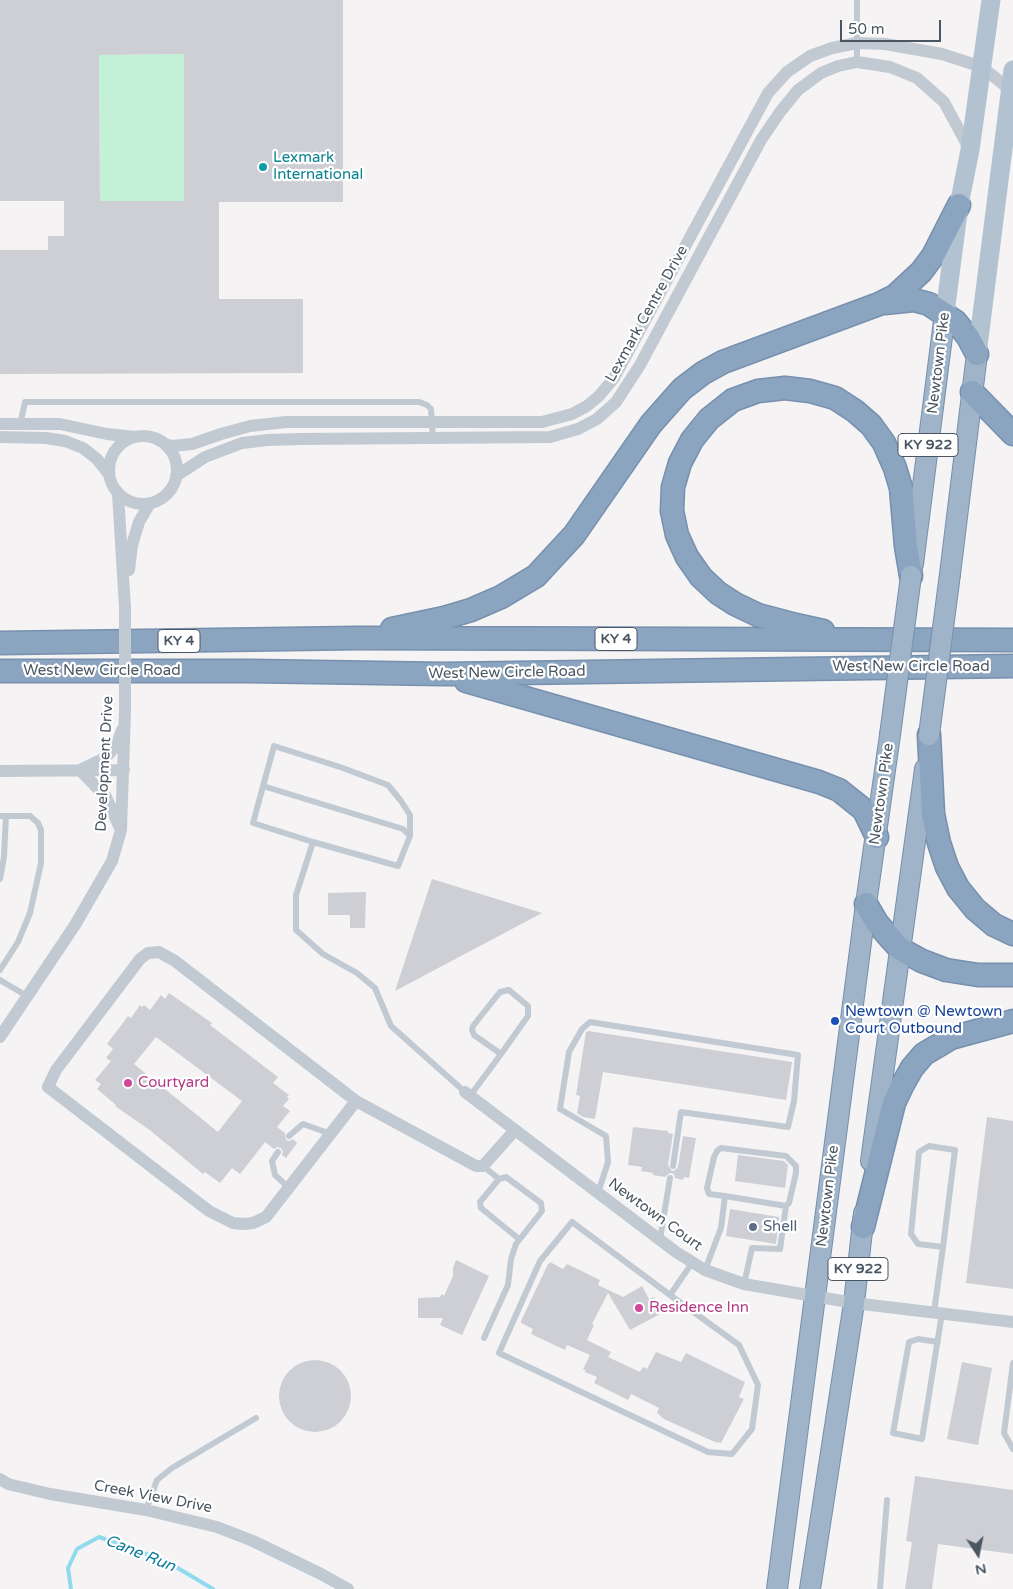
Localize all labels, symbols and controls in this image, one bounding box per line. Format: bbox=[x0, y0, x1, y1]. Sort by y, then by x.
scale bar bbox=[843, 10, 944, 42]
text: 50 m bbox=[848, 20, 885, 38]
place label: Lexmark International bbox=[273, 149, 363, 184]
marker: Lexmark International bbox=[257, 161, 269, 173]
street label: Lexmark Centre Drive bbox=[602, 243, 692, 385]
street label: Newtown Pike bbox=[924, 311, 954, 415]
road number: KY 922 bbox=[898, 434, 958, 456]
road number: KY 4 bbox=[595, 628, 637, 650]
road number: KY 4 bbox=[158, 630, 200, 652]
street label: West New Circle Road bbox=[832, 658, 990, 676]
street label: West New Circle Road bbox=[23, 662, 181, 680]
street label: West New Circle Road bbox=[428, 663, 586, 683]
street label: Development Drive bbox=[92, 696, 118, 832]
street label: Newtown Pike bbox=[866, 742, 898, 846]
place label: Newtown @ Newtown Court Outbound bbox=[845, 1003, 1002, 1038]
marker: Newtown @ Newtown Court Outbound bbox=[829, 1015, 841, 1027]
place label: Courtyard bbox=[138, 1074, 209, 1092]
marker: Courtyard bbox=[122, 1077, 134, 1089]
street label: Newtown Pike bbox=[813, 1144, 843, 1248]
street label: Newtown Court bbox=[604, 1175, 706, 1255]
place label: Shell bbox=[763, 1218, 797, 1236]
marker: Shell bbox=[747, 1221, 759, 1233]
road number: KY 922 bbox=[828, 1258, 888, 1280]
place label: Residence Inn bbox=[649, 1299, 749, 1317]
marker: Residence Inn bbox=[633, 1302, 645, 1314]
street label: Creek View Drive bbox=[92, 1477, 214, 1517]
north arrow bbox=[953, 1529, 1003, 1579]
water label: Cane Run bbox=[102, 1531, 178, 1577]
text: N bbox=[974, 1560, 988, 1579]

